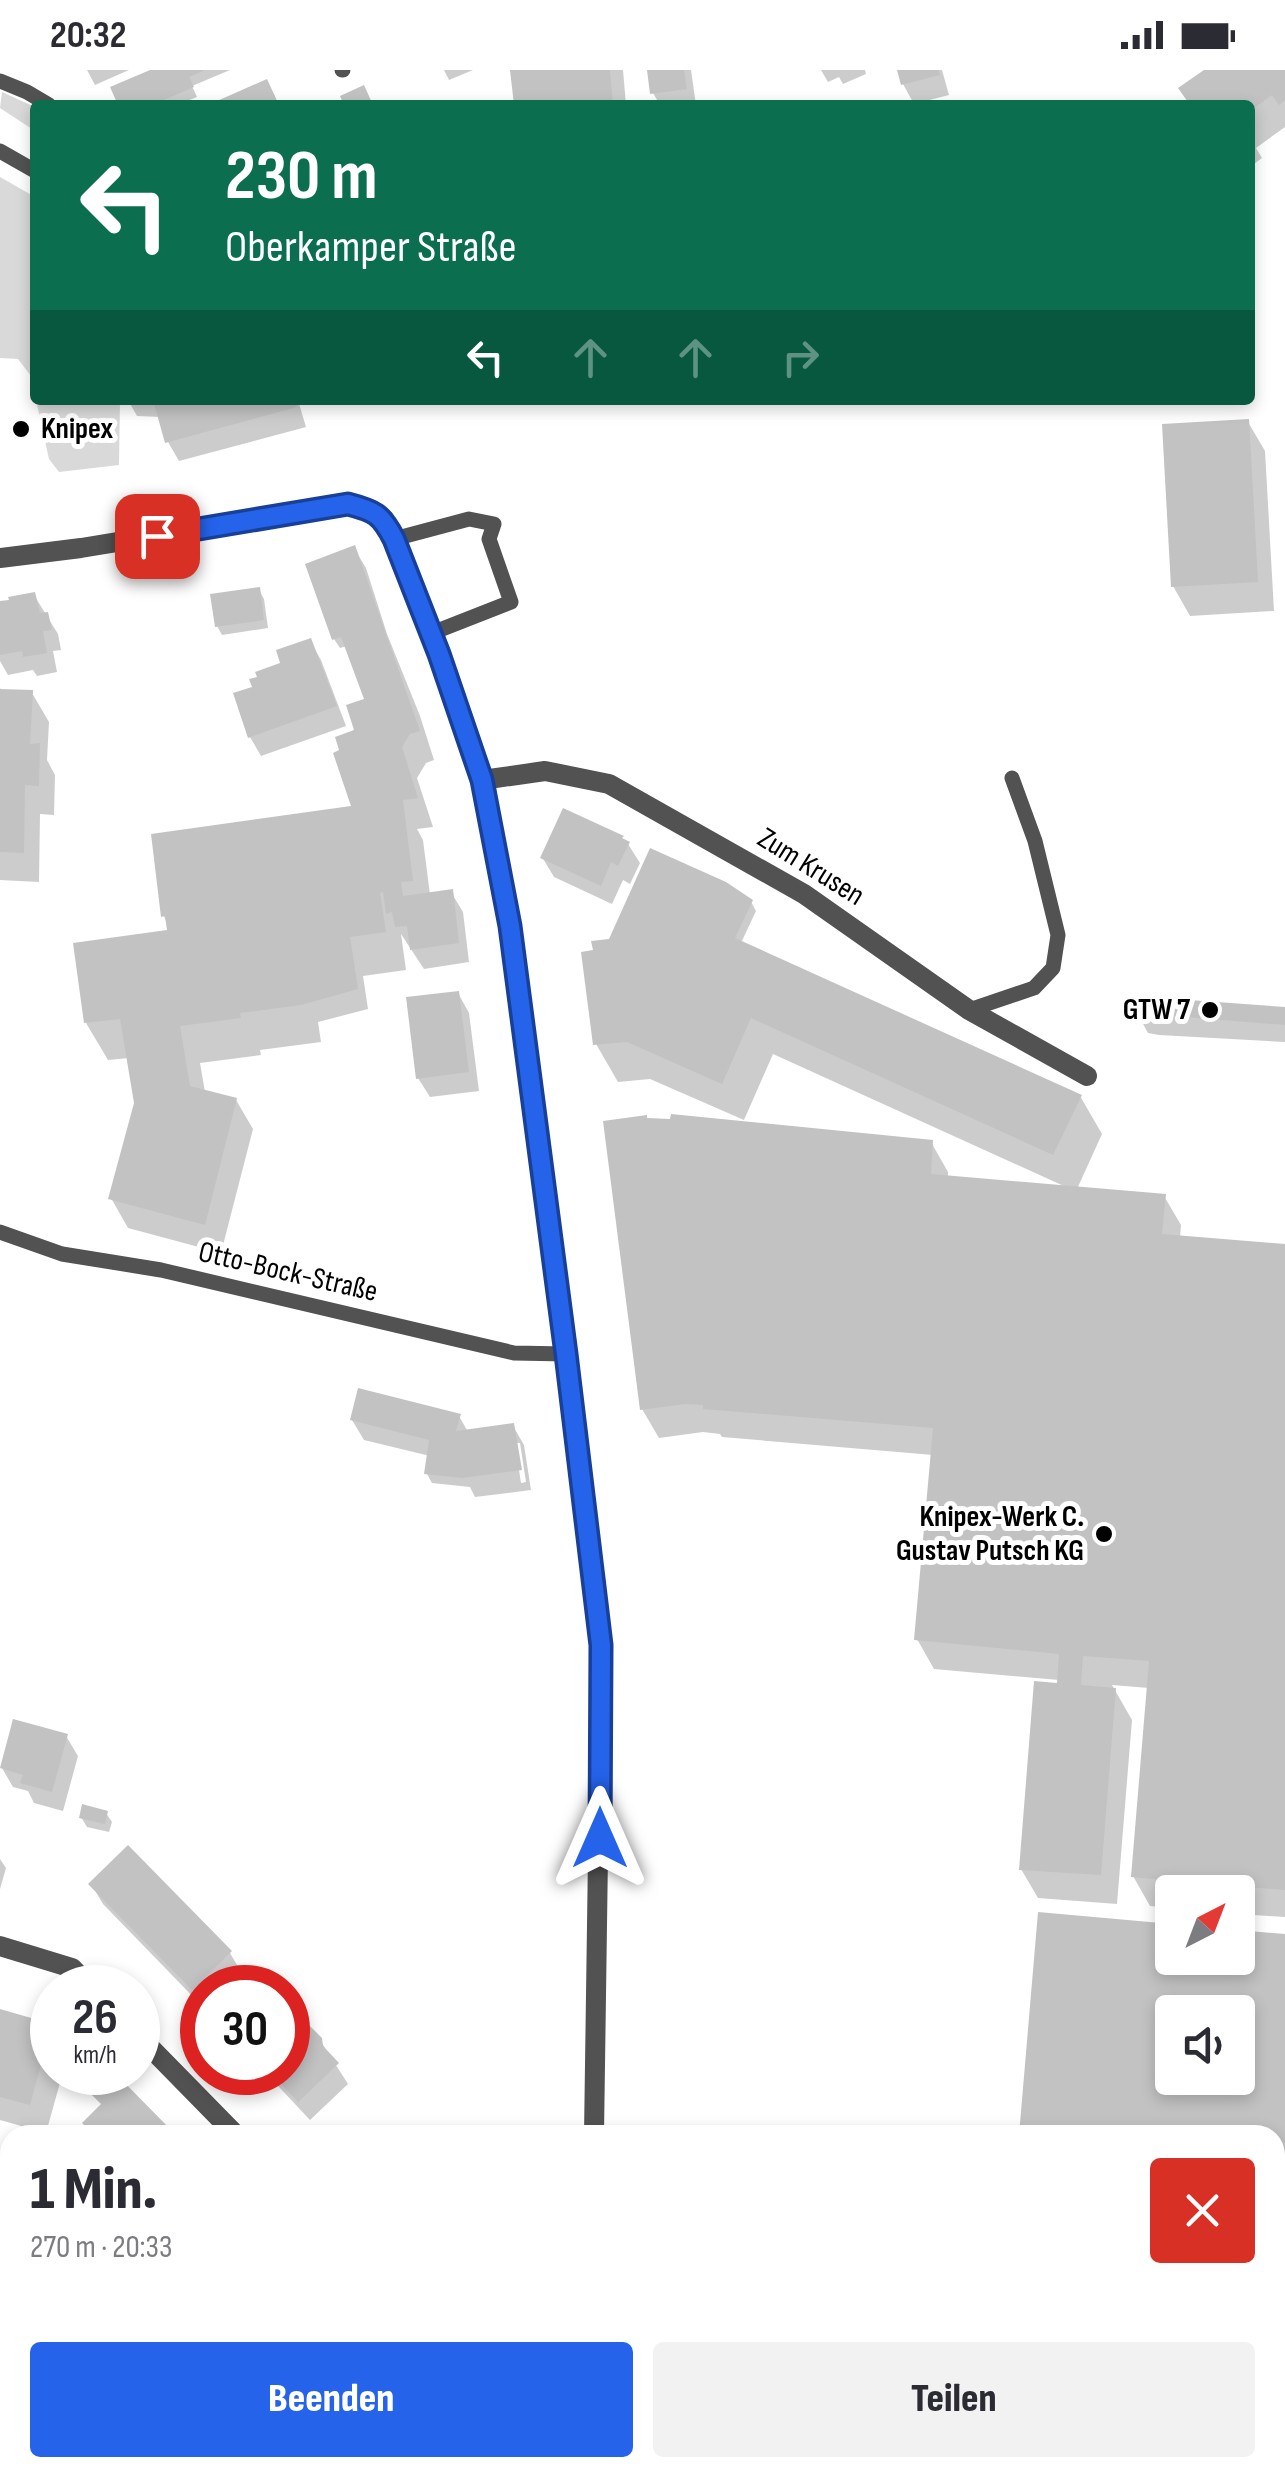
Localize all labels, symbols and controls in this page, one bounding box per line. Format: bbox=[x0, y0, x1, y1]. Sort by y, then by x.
text: 20:32 bbox=[50, 13, 126, 58]
text: 230 m bbox=[225, 135, 378, 219]
icon: left bbox=[60, 140, 190, 270]
text: Oberkamper Straße bbox=[225, 220, 517, 275]
icon: left bbox=[458, 330, 513, 385]
icon: ahead bbox=[563, 330, 618, 385]
icon: ahead bbox=[668, 330, 723, 385]
icon: right bbox=[773, 330, 828, 385]
place label: Knipex bbox=[41, 411, 113, 447]
marker: Knipex bbox=[10, 418, 32, 440]
pin bbox=[115, 494, 200, 579]
icon: arrive bbox=[130, 509, 185, 564]
street label: Zum Krusen bbox=[751, 820, 871, 914]
place label: GTW 7 bbox=[1123, 992, 1191, 1028]
marker: GTW 7 bbox=[1199, 999, 1221, 1021]
street label: Otto-Bock-Straße bbox=[195, 1234, 381, 1310]
place label: Knipex-Werk C. Gustav Putsch KG bbox=[896, 1499, 1084, 1569]
marker: Knipex-Werk C. Gustav Putsch KG bbox=[1093, 1523, 1115, 1545]
position arrow bbox=[548, 1786, 652, 1890]
north arrow bbox=[1155, 1875, 1255, 1975]
map controls bbox=[1155, 1875, 1255, 2095]
speed limit sign: 30 bbox=[180, 1965, 310, 2095]
text: 26 bbox=[72, 1988, 118, 2048]
button: sound bbox=[1155, 1995, 1255, 2095]
text: km/h bbox=[73, 2040, 117, 2071]
text: 1 Min. bbox=[30, 2154, 157, 2226]
button: close bbox=[1150, 2158, 1255, 2263]
text: 270 m · 20:33 bbox=[30, 2228, 172, 2267]
button: Beenden bbox=[30, 2342, 633, 2457]
button: Teilen bbox=[653, 2342, 1255, 2457]

